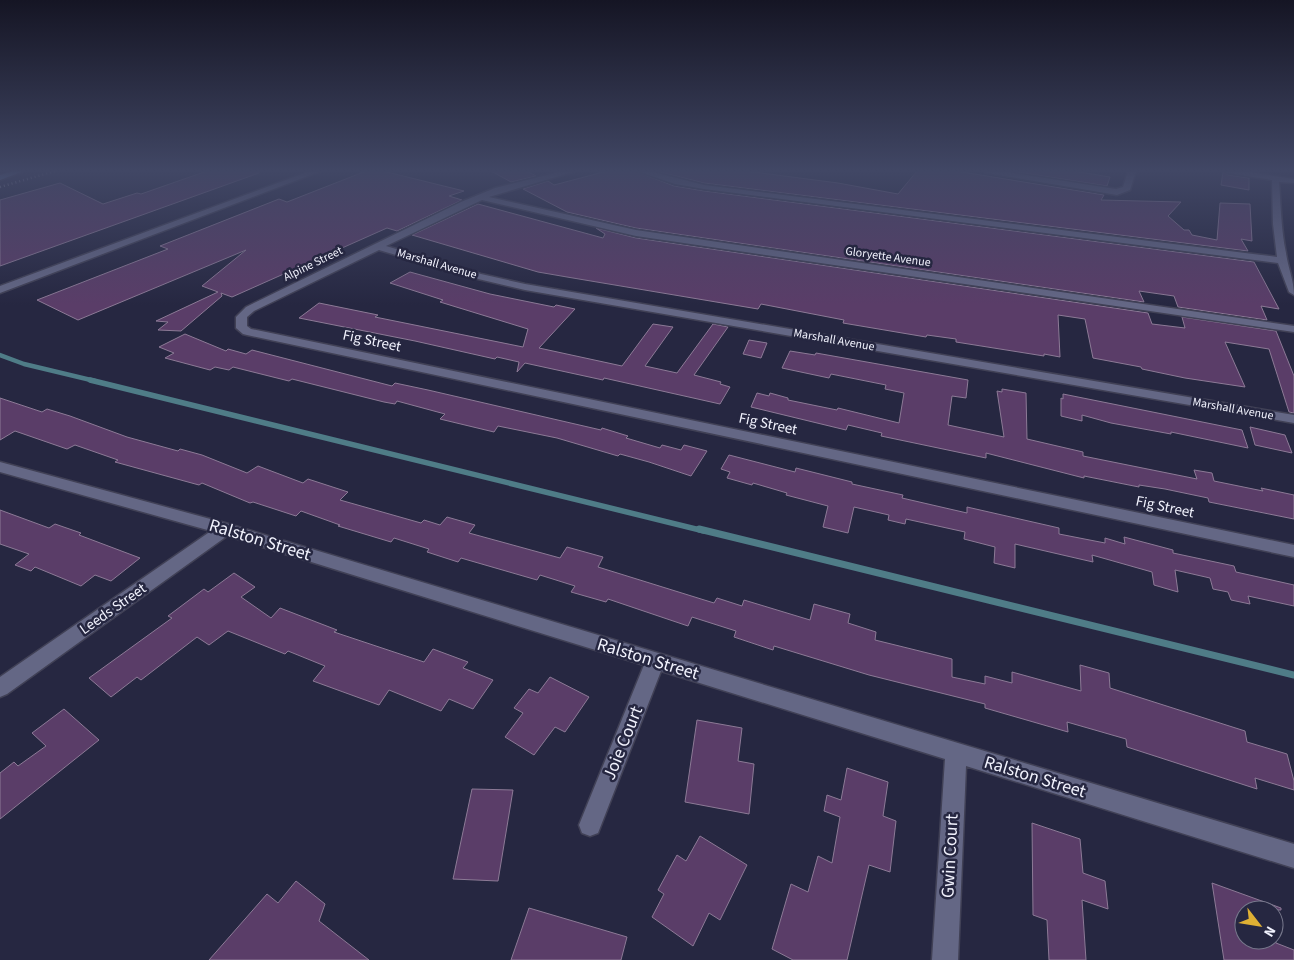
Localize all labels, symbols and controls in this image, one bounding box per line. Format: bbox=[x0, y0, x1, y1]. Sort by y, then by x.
street label: Alpine Street bbox=[280, 242, 346, 286]
street label: Gloryette Avenue bbox=[844, 243, 932, 271]
street label: Marshall Avenue bbox=[395, 245, 479, 283]
street label: Fig Street bbox=[341, 325, 403, 357]
street label: Marshall Avenue bbox=[792, 325, 876, 355]
street label: Marshall Avenue bbox=[1191, 394, 1275, 424]
street label: Fig Street bbox=[737, 408, 799, 440]
street label: Fig Street bbox=[1134, 491, 1196, 523]
street label: Ralston Street bbox=[206, 513, 314, 567]
street label: Leeds Street bbox=[75, 578, 151, 640]
street label: Ralston Street bbox=[594, 632, 702, 686]
street label: Joie Court bbox=[597, 702, 649, 784]
street label: Ralston Street bbox=[981, 750, 1089, 804]
street label: Gwin Court bbox=[935, 813, 965, 899]
north arrow bbox=[1234, 900, 1284, 950]
text: N bbox=[1258, 922, 1280, 940]

